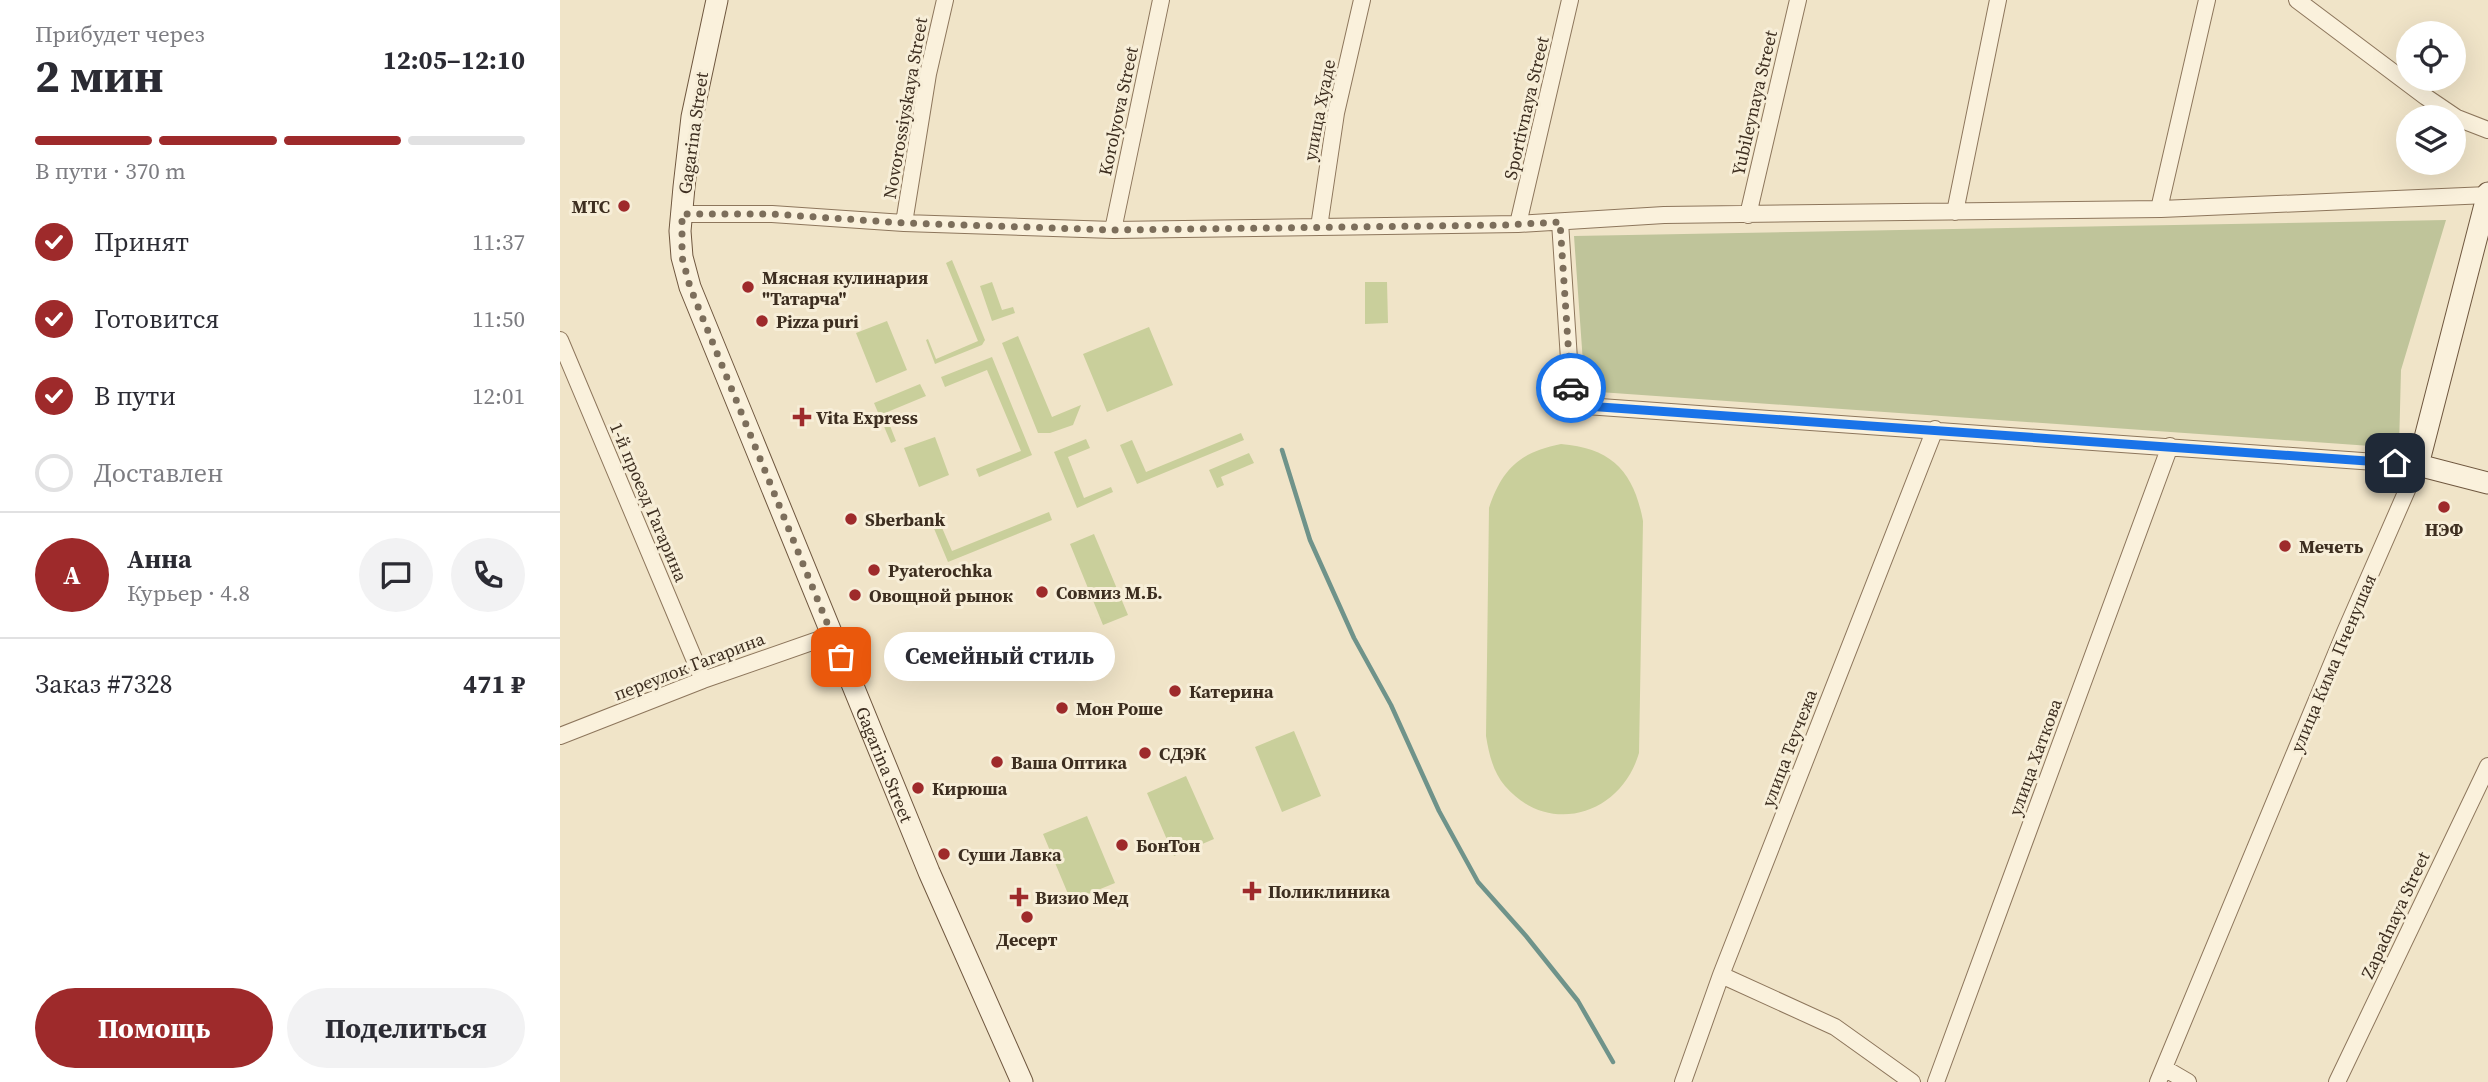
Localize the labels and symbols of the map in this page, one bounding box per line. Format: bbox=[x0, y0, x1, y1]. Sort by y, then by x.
street label: Novorossiyskaya Street bbox=[877, 15, 933, 201]
street label: Yubileynaya Street bbox=[1725, 28, 1783, 178]
street label: Sportivnaya Street bbox=[1497, 34, 1555, 182]
street label: Korolyova Street bbox=[1092, 44, 1144, 178]
street label: улица Хуаде bbox=[1297, 57, 1341, 163]
street label: Gagarina Street bbox=[672, 70, 714, 196]
place label: МТС bbox=[572, 194, 610, 219]
marker: МТС bbox=[616, 198, 632, 214]
place label: Мясная кулинария "Татарча" bbox=[762, 265, 928, 311]
marker: Мясная кулинария "Татарча" bbox=[740, 279, 756, 295]
place label: Pizza puri bbox=[776, 309, 859, 334]
marker: Pizza puri bbox=[754, 313, 770, 329]
courier bbox=[1536, 353, 1606, 423]
place label: Vita Express bbox=[816, 405, 918, 430]
marker: Vita Express bbox=[794, 409, 810, 425]
street label: 1-й проезд Гагарина bbox=[604, 418, 694, 586]
pin bbox=[2365, 433, 2425, 493]
marker: НЭФ bbox=[2436, 499, 2452, 515]
place label: Sberbank bbox=[865, 507, 946, 532]
marker: Sberbank bbox=[843, 511, 859, 527]
place label: НЭФ bbox=[2425, 517, 2463, 542]
place label: Мечеть bbox=[2299, 534, 2364, 559]
marker: Мечеть bbox=[2277, 538, 2293, 554]
place label: Pyaterochka bbox=[888, 558, 993, 583]
marker: Pyaterochka bbox=[866, 562, 882, 578]
street label: улица Кима Пченушая bbox=[2284, 570, 2382, 756]
place label: Совмиз М.Б. bbox=[1056, 580, 1163, 605]
place label: Овощной рынок bbox=[869, 583, 1013, 608]
marker: Совмиз М.Б. bbox=[1034, 584, 1050, 600]
marker: Овощной рынок bbox=[847, 587, 863, 603]
street label: переулок Гагарина bbox=[610, 625, 769, 706]
pin bbox=[811, 627, 871, 687]
callout: Семейный стиль bbox=[883, 632, 1114, 682]
place label: Катерина bbox=[1189, 679, 1274, 704]
marker: Катерина bbox=[1167, 683, 1183, 699]
street label: улица Теучежа bbox=[1755, 685, 1823, 810]
street label: улица Хаткова bbox=[2002, 694, 2068, 819]
place label: Мон Роше bbox=[1076, 696, 1163, 721]
marker: Мон Роше bbox=[1054, 700, 1070, 716]
street label: Gagarina Street bbox=[850, 703, 920, 826]
place label: СДЭК bbox=[1159, 741, 1207, 766]
marker: СДЭК bbox=[1137, 745, 1153, 761]
place label: Ваша Оптика bbox=[1011, 750, 1127, 775]
marker: Ваша Оптика bbox=[989, 754, 1005, 770]
place label: Кирюша bbox=[932, 776, 1008, 801]
marker: Кирюша bbox=[910, 780, 926, 796]
place label: БонТон bbox=[1136, 833, 1201, 858]
marker: БонТон bbox=[1114, 837, 1130, 853]
place label: Суши Лавка bbox=[958, 842, 1062, 867]
marker: Суши Лавка bbox=[936, 846, 952, 862]
street label: Zapadnaya Street bbox=[2355, 847, 2435, 982]
place label: Поликлиника bbox=[1268, 879, 1391, 904]
marker: Поликлиника bbox=[1242, 881, 1262, 901]
place label: Визио Мед bbox=[1035, 885, 1129, 910]
marker: Визио Мед bbox=[1009, 887, 1029, 907]
marker: Десерт bbox=[1019, 909, 1035, 925]
place label: Десерт bbox=[996, 927, 1058, 952]

